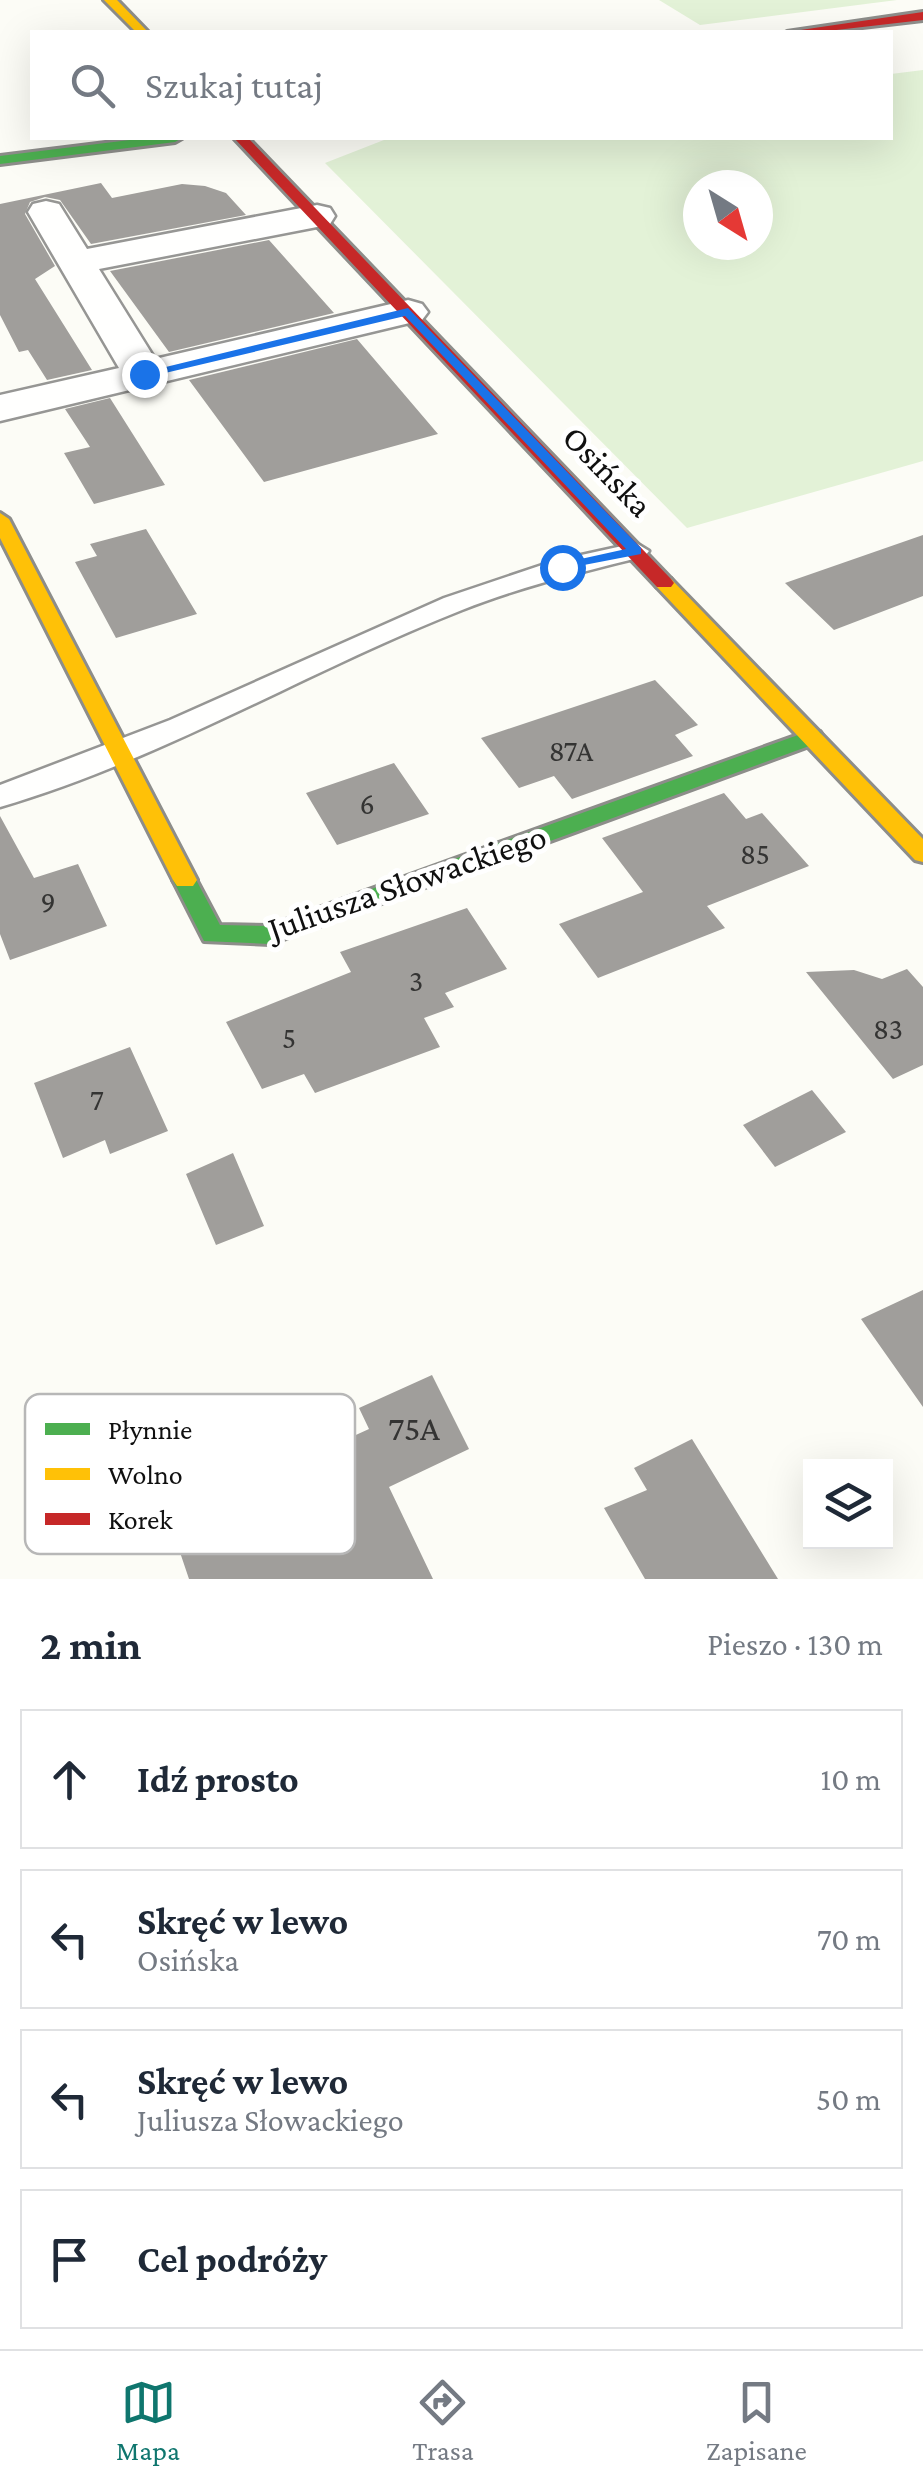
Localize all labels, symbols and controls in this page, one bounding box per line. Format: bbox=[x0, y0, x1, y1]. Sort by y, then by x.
search box bbox=[30, 30, 893, 140]
icon: search bbox=[65, 58, 120, 113]
text: Szukaj tutaj bbox=[145, 64, 323, 106]
north arrow bbox=[683, 170, 773, 260]
route end bbox=[122, 352, 168, 398]
street label: Osińska bbox=[555, 418, 660, 525]
route start bbox=[540, 545, 586, 591]
house number: 87A bbox=[549, 734, 594, 767]
house number: 6 bbox=[359, 787, 375, 820]
street label: Juliusza Słowackiego bbox=[260, 817, 551, 949]
house number: 85 bbox=[740, 837, 770, 870]
house number: 9 bbox=[40, 885, 56, 918]
house number: 3 bbox=[409, 964, 423, 997]
house number: 83 bbox=[873, 1012, 903, 1045]
house number: 5 bbox=[282, 1021, 296, 1054]
house number: 7 bbox=[90, 1083, 104, 1116]
legend bbox=[25, 1394, 355, 1554]
house number: 75A bbox=[388, 1409, 440, 1448]
text: Płynnie bbox=[108, 1414, 192, 1445]
text: Wolno bbox=[108, 1459, 183, 1490]
map controls bbox=[803, 1459, 893, 1549]
button: layers bbox=[803, 1459, 893, 1549]
text: Korek bbox=[108, 1504, 173, 1535]
text: 2 min bbox=[40, 1621, 141, 1668]
text: Pieszo · 130 m bbox=[707, 1626, 883, 1662]
icon: ahead bbox=[42, 1752, 97, 1807]
text: Idź prosto bbox=[137, 1758, 299, 1800]
text: 10 m bbox=[821, 1761, 881, 1797]
text: Skręć w lewo bbox=[137, 1900, 348, 1942]
icon: left bbox=[42, 1912, 97, 1967]
text: 70 m bbox=[817, 1921, 881, 1957]
text: Osińska bbox=[137, 1942, 239, 1978]
text: Skręć w lewo bbox=[137, 2060, 348, 2102]
icon: left bbox=[42, 2072, 97, 2127]
text: 50 m bbox=[816, 2081, 881, 2117]
text: Juliusza Słowackiego bbox=[137, 2102, 404, 2138]
icon: arrive bbox=[42, 2232, 97, 2287]
text: Cel podróży bbox=[137, 2238, 327, 2280]
tab: Mapa bbox=[116, 2375, 180, 2466]
tab: Trasa bbox=[412, 2375, 474, 2466]
tab: Zapisane bbox=[706, 2375, 807, 2466]

